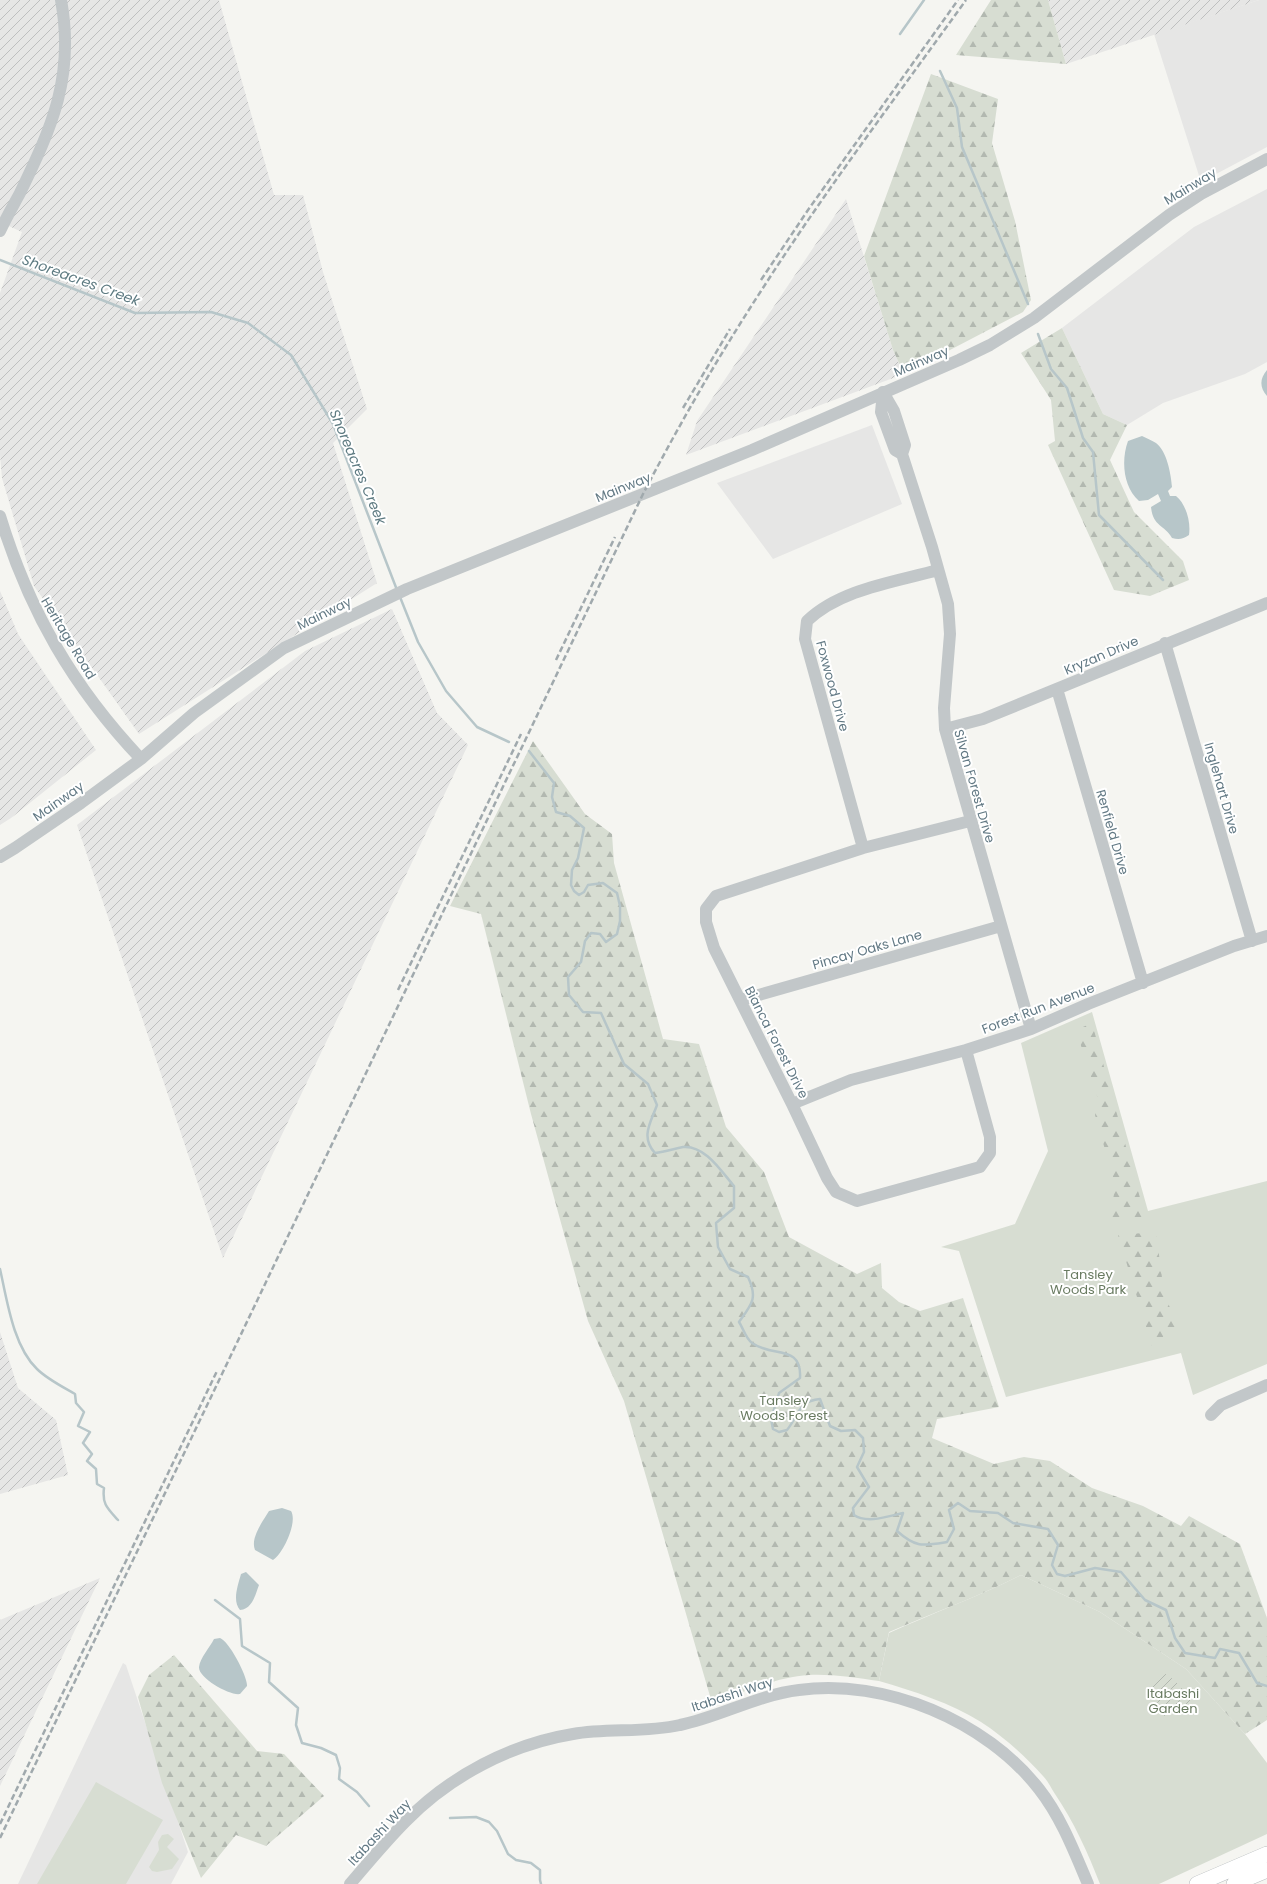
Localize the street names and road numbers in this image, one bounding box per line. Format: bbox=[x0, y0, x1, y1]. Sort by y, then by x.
street label: Mainway bbox=[1160, 163, 1221, 210]
street label: Mainway bbox=[891, 341, 952, 382]
street label: Mainway bbox=[593, 467, 654, 507]
street label: Mainway bbox=[294, 592, 355, 635]
street label: Heritage Road bbox=[37, 594, 101, 683]
street label: Kryzan Drive bbox=[1061, 631, 1141, 680]
street label: Foxwood Drive bbox=[811, 639, 854, 734]
street label: Silvan Forest Drive bbox=[949, 727, 1000, 845]
street label: Inglehart Drive bbox=[1199, 740, 1244, 836]
street label: Mainway bbox=[29, 777, 88, 826]
street label: Renfield Drive bbox=[1091, 787, 1134, 877]
street label: Pincay Oaks Lane bbox=[810, 925, 924, 974]
street label: Forest Run Avenue bbox=[979, 978, 1097, 1039]
street label: Bianca Forest Drive bbox=[740, 983, 813, 1102]
street label: Itabashi Way bbox=[689, 1672, 776, 1717]
street label: Itabashi Way bbox=[343, 1794, 416, 1870]

